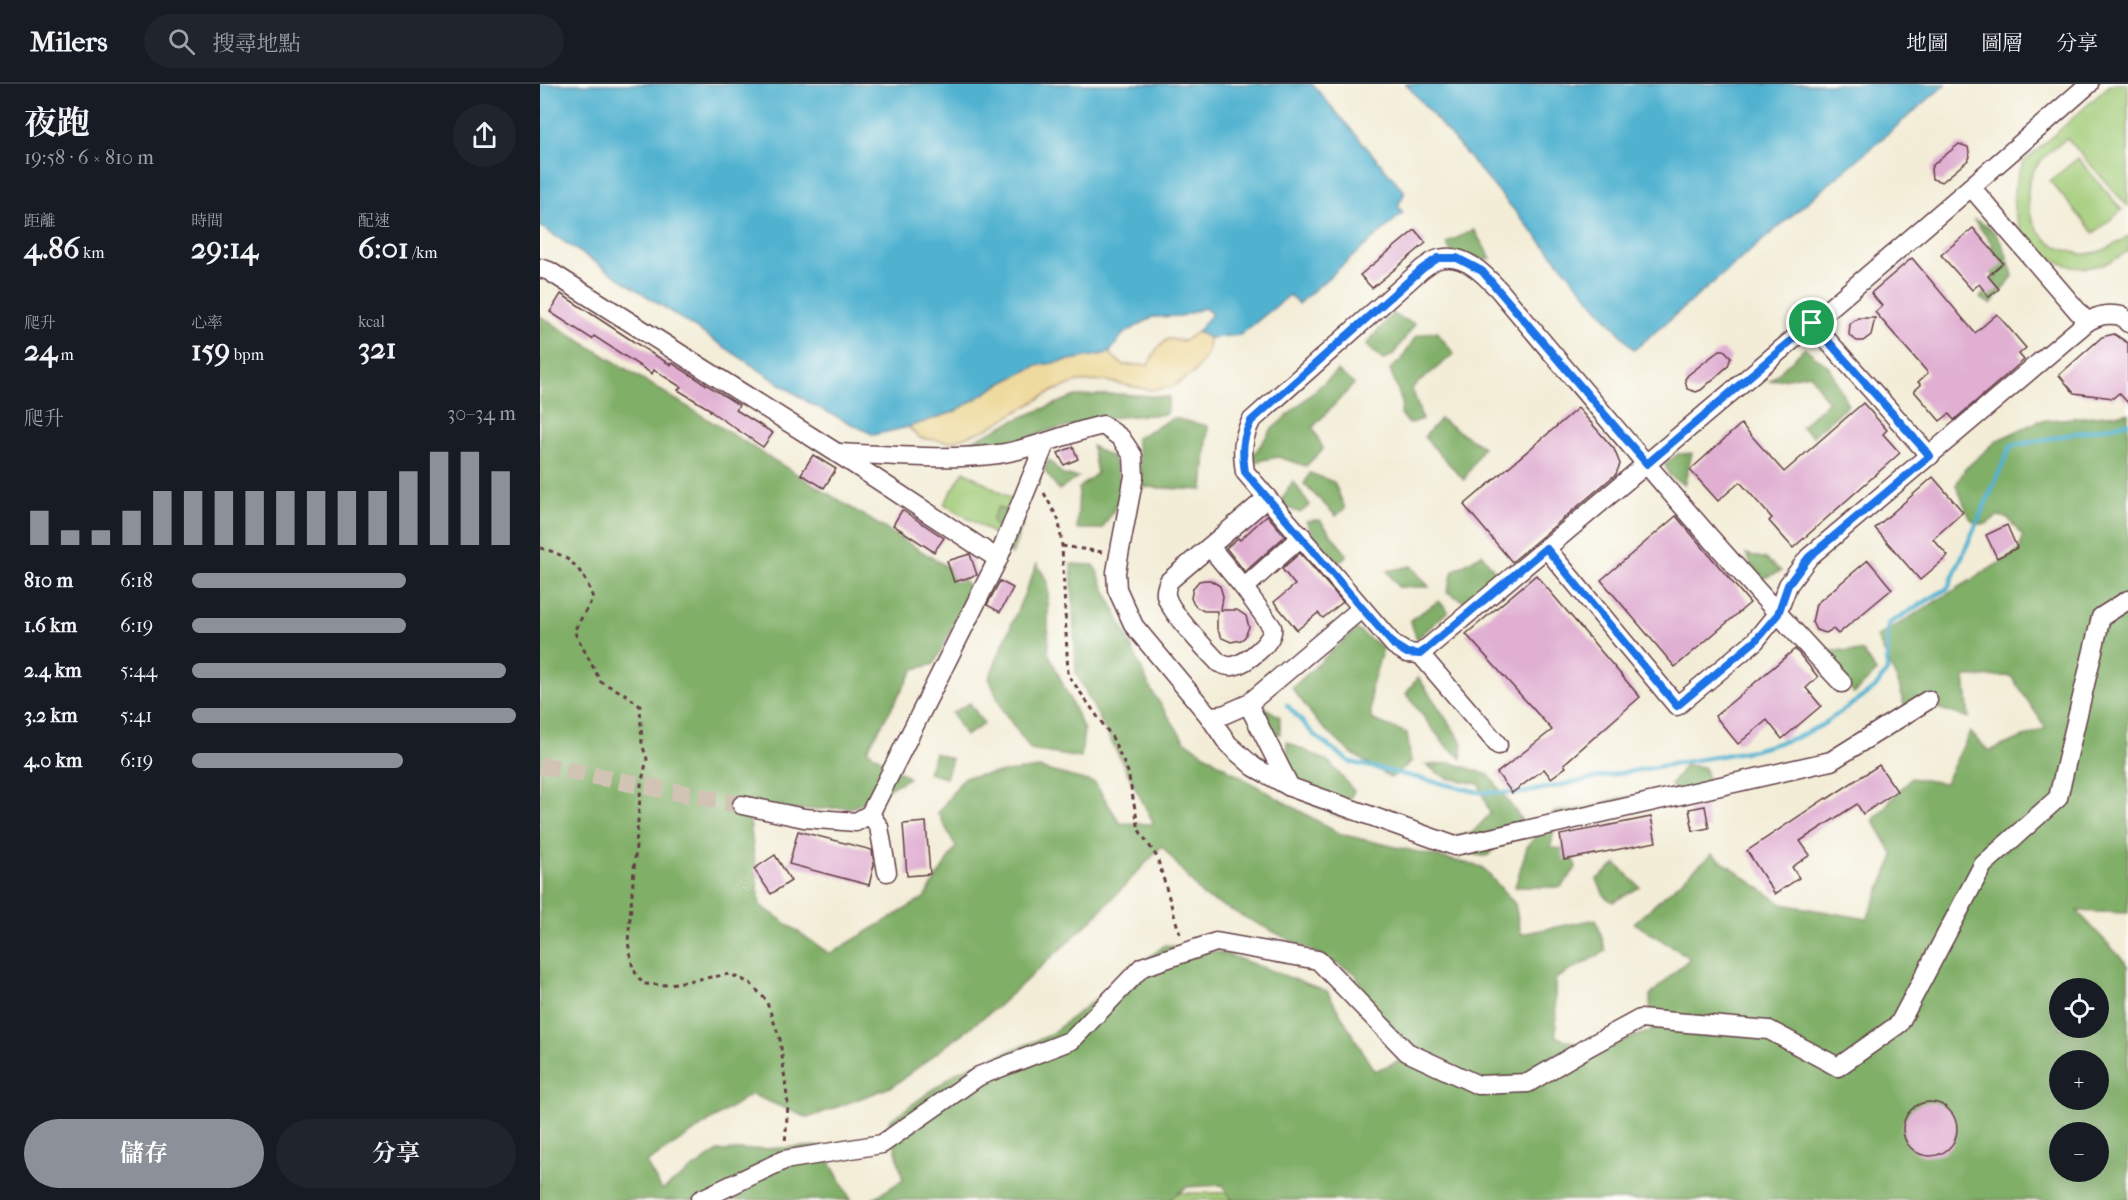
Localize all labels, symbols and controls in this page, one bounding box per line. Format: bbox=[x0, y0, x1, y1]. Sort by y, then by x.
search box bbox=[144, 14, 564, 68]
text: Milers bbox=[30, 25, 108, 58]
icon: search bbox=[165, 25, 198, 58]
text: 搜尋地點 bbox=[213, 31, 301, 57]
text: 地圖 bbox=[1906, 31, 1948, 55]
text: 圖層 bbox=[1981, 31, 2023, 55]
text: 分享 bbox=[2056, 31, 2098, 55]
text: 夜跑 bbox=[24, 104, 90, 143]
button: share bbox=[453, 104, 516, 167]
text: 19:58 · 6 × 810 m bbox=[24, 146, 154, 169]
text: 距離 bbox=[24, 211, 56, 230]
text: 時間 bbox=[191, 211, 223, 230]
text: 配速 bbox=[358, 211, 390, 230]
text: 4.86 bbox=[24, 231, 80, 266]
text: 29:14 bbox=[191, 231, 258, 266]
text: 6:01 bbox=[358, 231, 409, 266]
text: km bbox=[80, 243, 105, 262]
text: /km bbox=[409, 243, 437, 262]
pin bbox=[1786, 297, 1837, 348]
icon: arrive bbox=[1795, 306, 1828, 339]
text: kcal bbox=[358, 312, 385, 331]
text: 爬升 bbox=[24, 313, 56, 332]
text: 心率 bbox=[191, 313, 223, 332]
text: 321 bbox=[358, 331, 396, 366]
text: 24 bbox=[24, 333, 57, 368]
text: 159 bbox=[191, 333, 230, 368]
text: m bbox=[57, 345, 74, 364]
text: bpm bbox=[230, 345, 264, 364]
text: 30–34 m bbox=[447, 402, 516, 425]
text: 爬升 bbox=[24, 407, 64, 430]
text: 810 m bbox=[24, 569, 73, 592]
text: 6:18 bbox=[120, 569, 153, 592]
text: 1.6 km bbox=[24, 614, 77, 637]
text: 6:19 bbox=[120, 614, 153, 637]
text: 2.4 km bbox=[24, 659, 82, 682]
text: 5:44 bbox=[120, 659, 157, 682]
text: 3.2 km bbox=[24, 704, 78, 727]
text: 5:41 bbox=[120, 704, 152, 727]
text: 4.0 km bbox=[24, 749, 82, 772]
text: 6:19 bbox=[120, 749, 153, 772]
map controls bbox=[2049, 978, 2109, 1182]
button: locate bbox=[2049, 978, 2109, 1038]
button: + bbox=[2049, 1050, 2109, 1110]
button: 儲存 bbox=[24, 1119, 264, 1188]
button: 分享 bbox=[276, 1119, 516, 1188]
button: − bbox=[2049, 1122, 2109, 1182]

